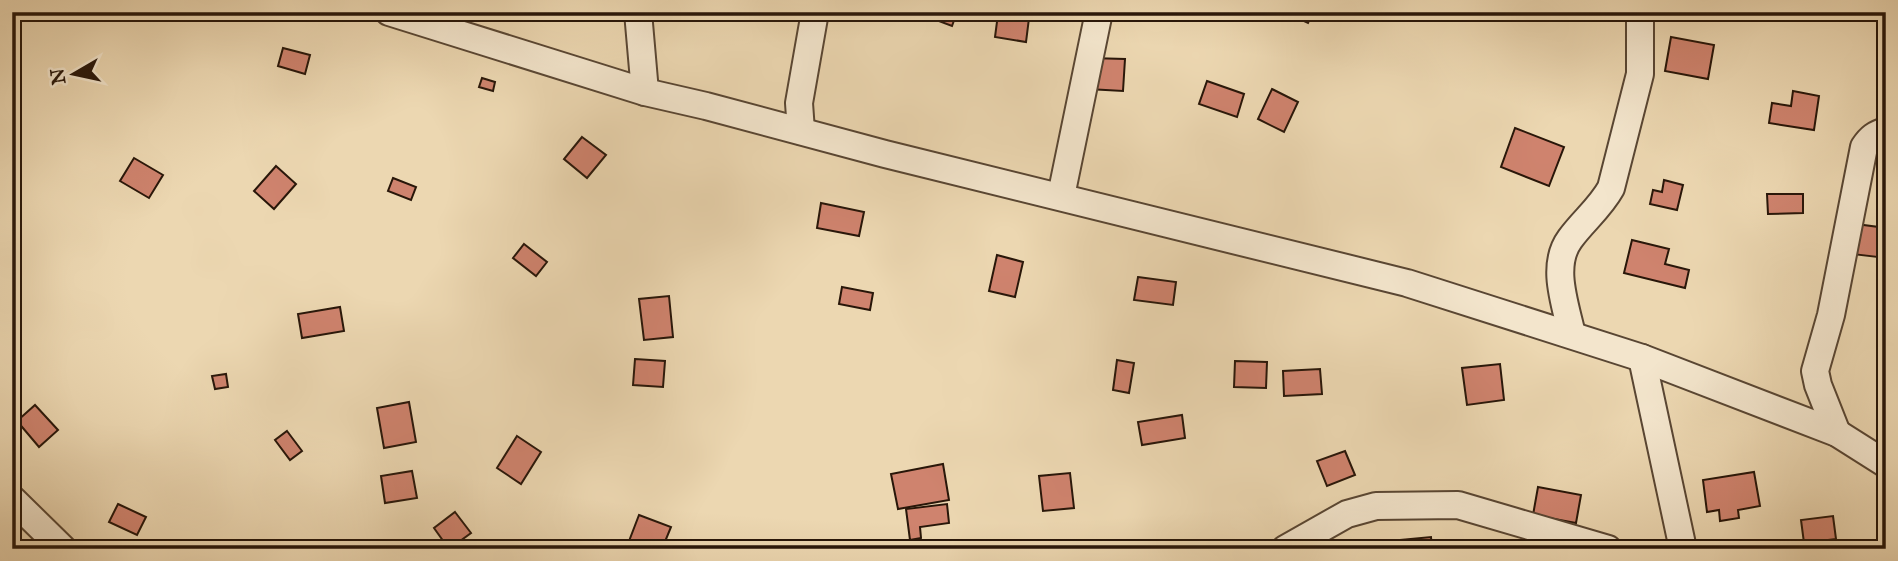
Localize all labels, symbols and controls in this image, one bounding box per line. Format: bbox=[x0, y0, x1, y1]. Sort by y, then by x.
north arrow bbox=[38, 38, 108, 108]
text: N bbox=[45, 67, 70, 86]

